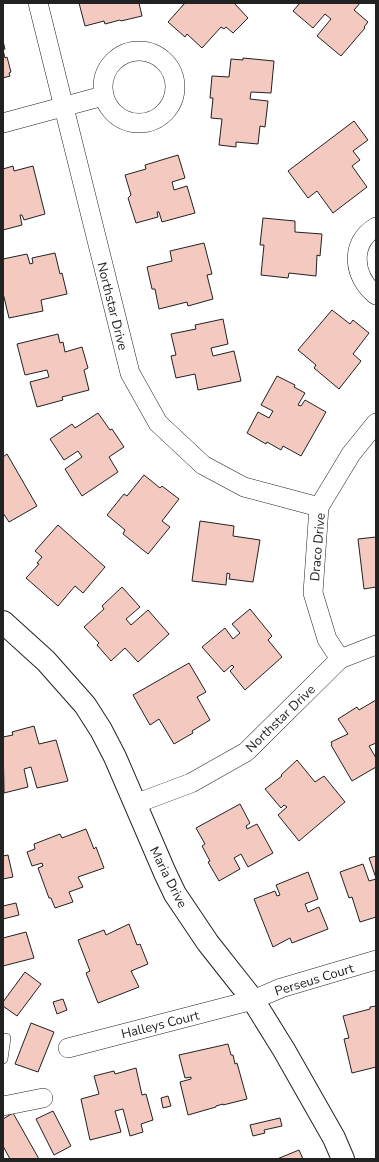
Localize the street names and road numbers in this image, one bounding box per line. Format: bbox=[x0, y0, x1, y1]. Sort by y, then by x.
street label: Northstar Drive bbox=[92, 260, 132, 352]
street label: Draco Drive bbox=[306, 512, 330, 582]
street label: Northstar Drive bbox=[242, 681, 319, 757]
street label: Maria Drive bbox=[145, 844, 191, 911]
street label: Perseus Court bbox=[273, 959, 356, 1001]
street label: Halleys Court bbox=[119, 1006, 202, 1043]

